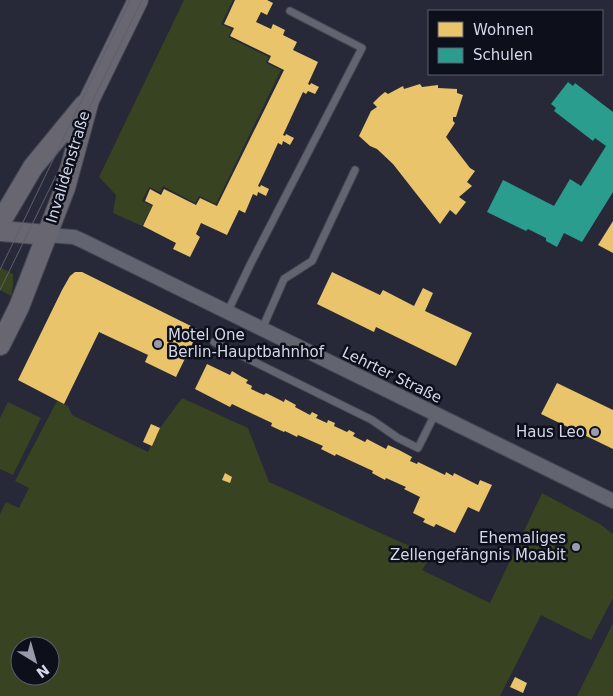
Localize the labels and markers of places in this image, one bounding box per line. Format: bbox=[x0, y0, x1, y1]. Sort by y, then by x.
place label: Motel One Berlin-Hauptbahnhof bbox=[168, 326, 325, 361]
marker: Motel One Berlin-Hauptbahnhof bbox=[152, 338, 164, 350]
place label: Haus Leo bbox=[516, 423, 585, 441]
marker: Haus Leo bbox=[589, 426, 601, 438]
place label: Ehemaliges Zellengefängnis Moabit bbox=[390, 529, 566, 564]
marker: Ehemaliges Zellengefängnis Moabit bbox=[570, 541, 582, 553]

